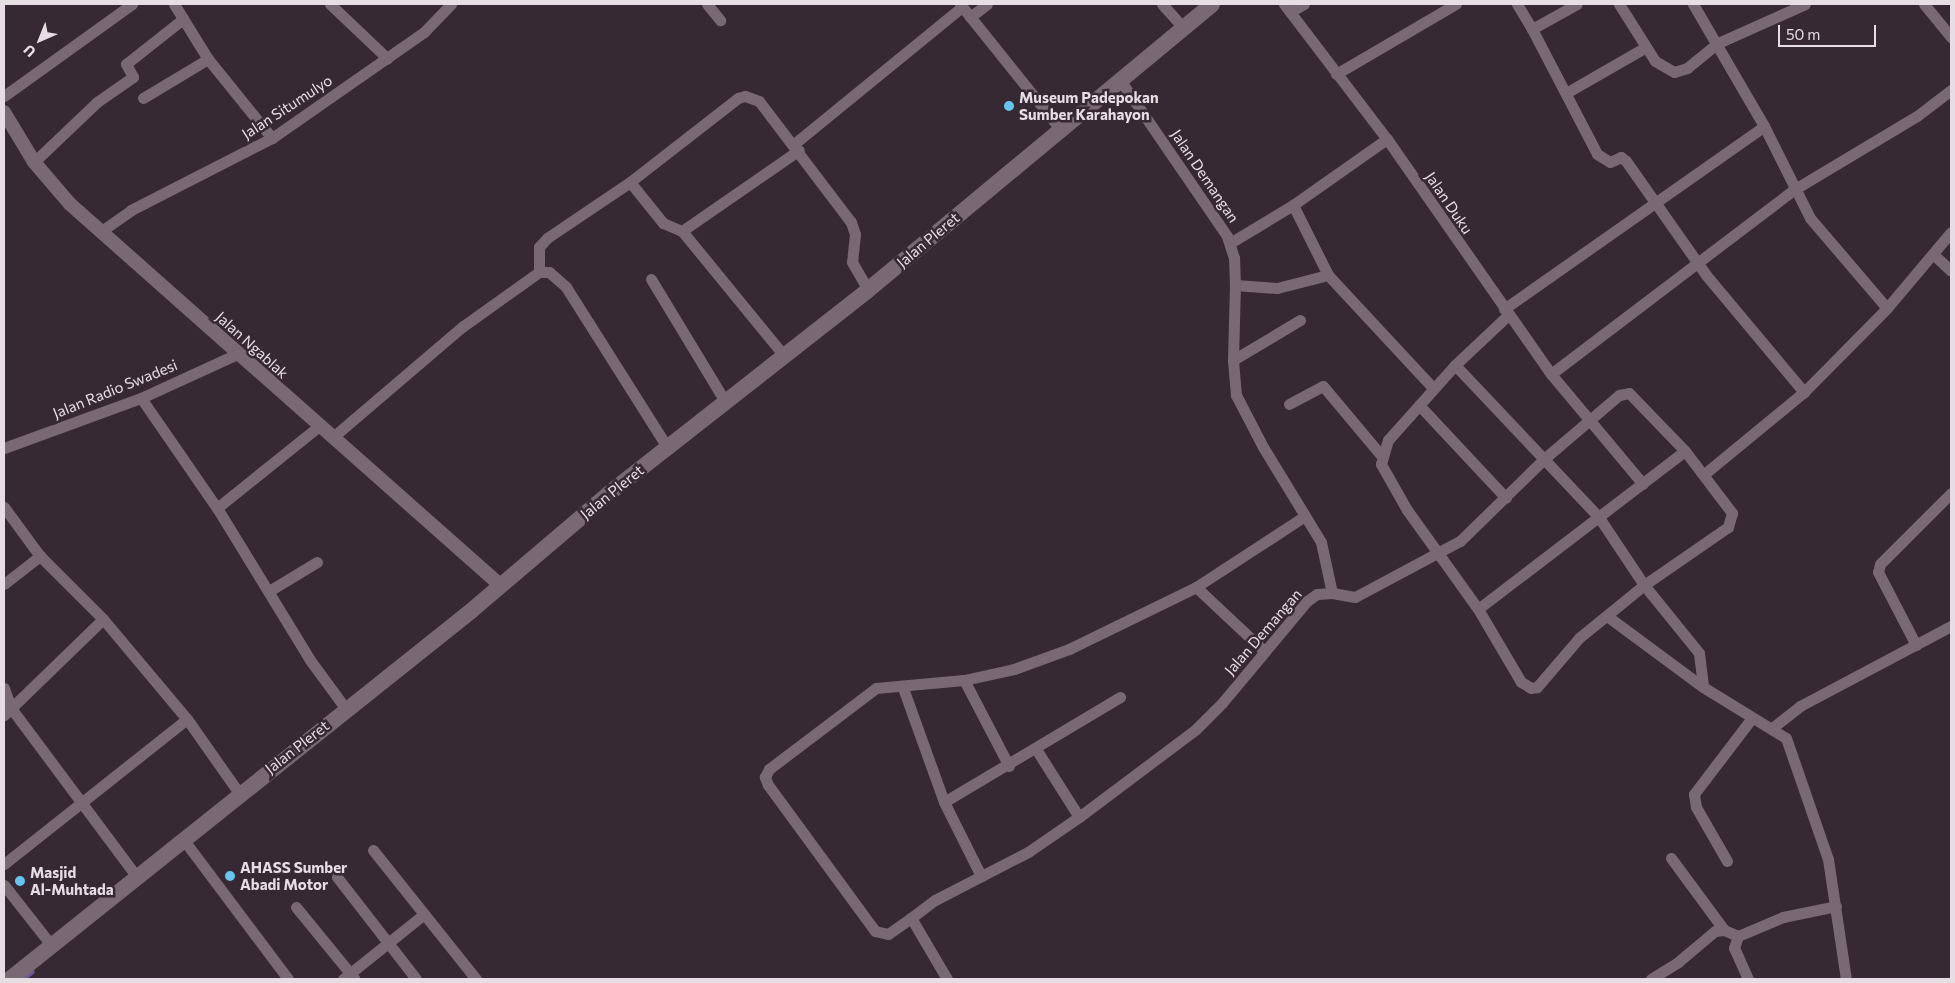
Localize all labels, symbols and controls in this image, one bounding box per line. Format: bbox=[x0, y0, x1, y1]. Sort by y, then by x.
north arrow bbox=[15, 15, 65, 65]
scale bar bbox=[1780, 15, 1878, 47]
text: 50 m bbox=[1786, 25, 1820, 43]
text: U bbox=[20, 41, 39, 61]
street label: Jalan Situmulyo bbox=[238, 71, 336, 143]
place label: Museum Padepokan Sumber Karahayon bbox=[1019, 88, 1159, 123]
marker: Museum Padepokan Sumber Karahayon bbox=[1003, 100, 1015, 112]
street label: Jalan Demangan bbox=[1167, 126, 1243, 226]
street label: Jalan Duku bbox=[1422, 168, 1476, 238]
street label: Jalan Pleret bbox=[893, 209, 963, 271]
street label: Jalan Ngablak bbox=[212, 308, 292, 382]
street label: Jalan Radio Swadesi bbox=[50, 356, 180, 422]
street label: Jalan Pleret bbox=[577, 461, 647, 523]
street label: Jalan Demangan bbox=[1221, 585, 1305, 679]
street label: Jalan Pleret bbox=[261, 716, 333, 778]
place label: AHASS Sumber Abadi Motor bbox=[240, 858, 347, 893]
place label: Masjid Al-Muhtada bbox=[30, 863, 114, 898]
marker: AHASS Sumber Abadi Motor bbox=[224, 870, 236, 882]
marker: Masjid Al-Muhtada bbox=[14, 875, 26, 887]

